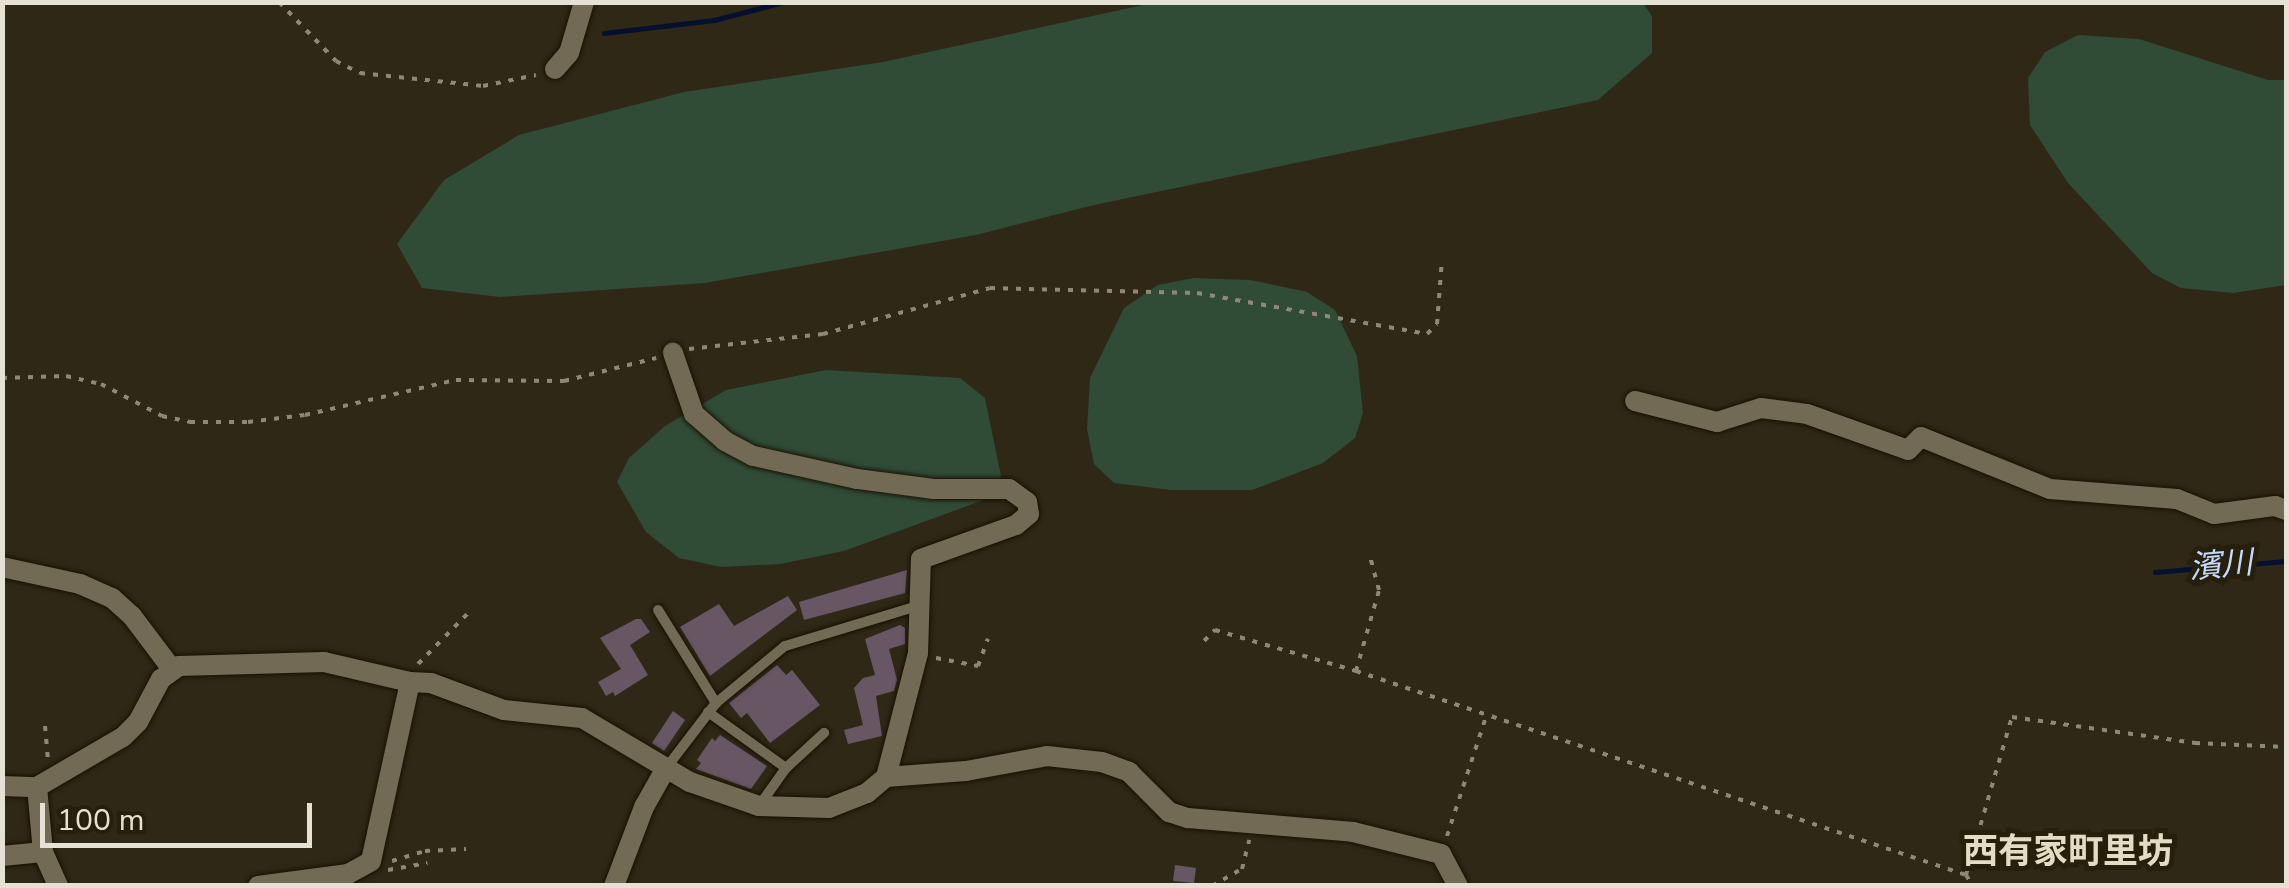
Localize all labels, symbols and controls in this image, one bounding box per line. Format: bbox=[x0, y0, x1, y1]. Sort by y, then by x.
water label: 濱川 bbox=[2187, 544, 2255, 588]
scale bar bbox=[45, 783, 318, 845]
text: 100 m bbox=[57, 800, 144, 841]
district label: 西有家町里坊 bbox=[1963, 831, 2173, 873]

